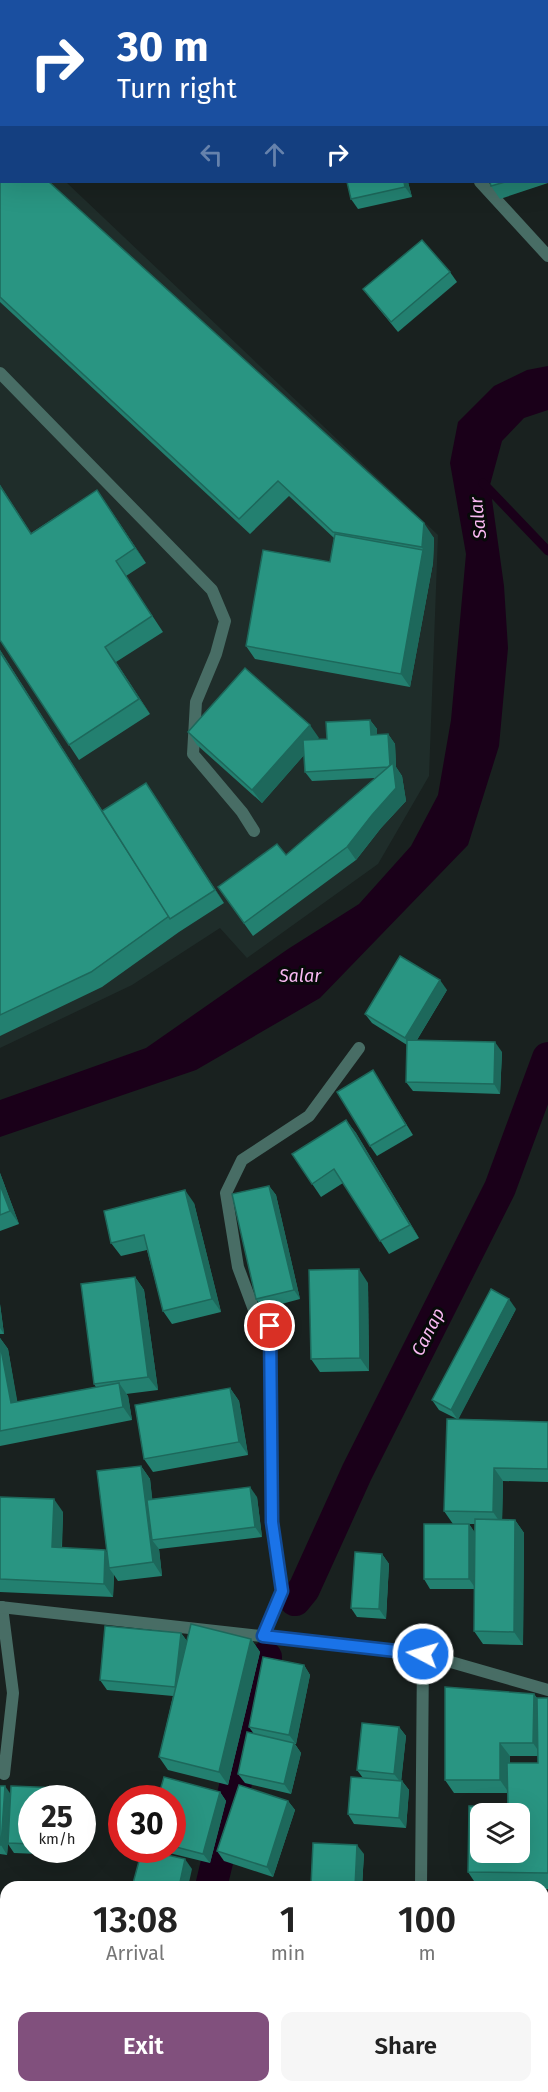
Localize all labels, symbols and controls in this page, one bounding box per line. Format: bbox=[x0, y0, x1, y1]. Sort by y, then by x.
text: 30 m bbox=[117, 22, 209, 72]
icon: right bbox=[18, 24, 96, 102]
text: Turn right bbox=[117, 73, 237, 105]
icon: left bbox=[195, 138, 228, 171]
icon: ahead bbox=[258, 138, 291, 171]
icon: right bbox=[321, 138, 354, 171]
water label: Salar bbox=[465, 495, 491, 541]
water label: Salar bbox=[278, 965, 322, 987]
pin bbox=[244, 1300, 295, 1351]
water label: Салар bbox=[407, 1304, 449, 1360]
icon: arrive bbox=[253, 1309, 286, 1342]
position arrow bbox=[391, 1622, 455, 1686]
speed limit sign: 30 bbox=[108, 1785, 186, 1863]
text: 25 bbox=[41, 1799, 73, 1835]
map controls bbox=[470, 1803, 530, 1863]
button: layers bbox=[470, 1803, 530, 1863]
text: km/h bbox=[38, 1830, 76, 1848]
text: 13:08 bbox=[93, 1898, 178, 1942]
text: 1 bbox=[280, 1898, 296, 1942]
text: 100 bbox=[398, 1898, 456, 1942]
text: Arrival bbox=[106, 1941, 165, 1965]
text: min bbox=[271, 1941, 305, 1965]
text: m bbox=[419, 1941, 436, 1965]
button: Exit bbox=[18, 2012, 269, 2081]
button: Share bbox=[281, 2012, 531, 2081]

